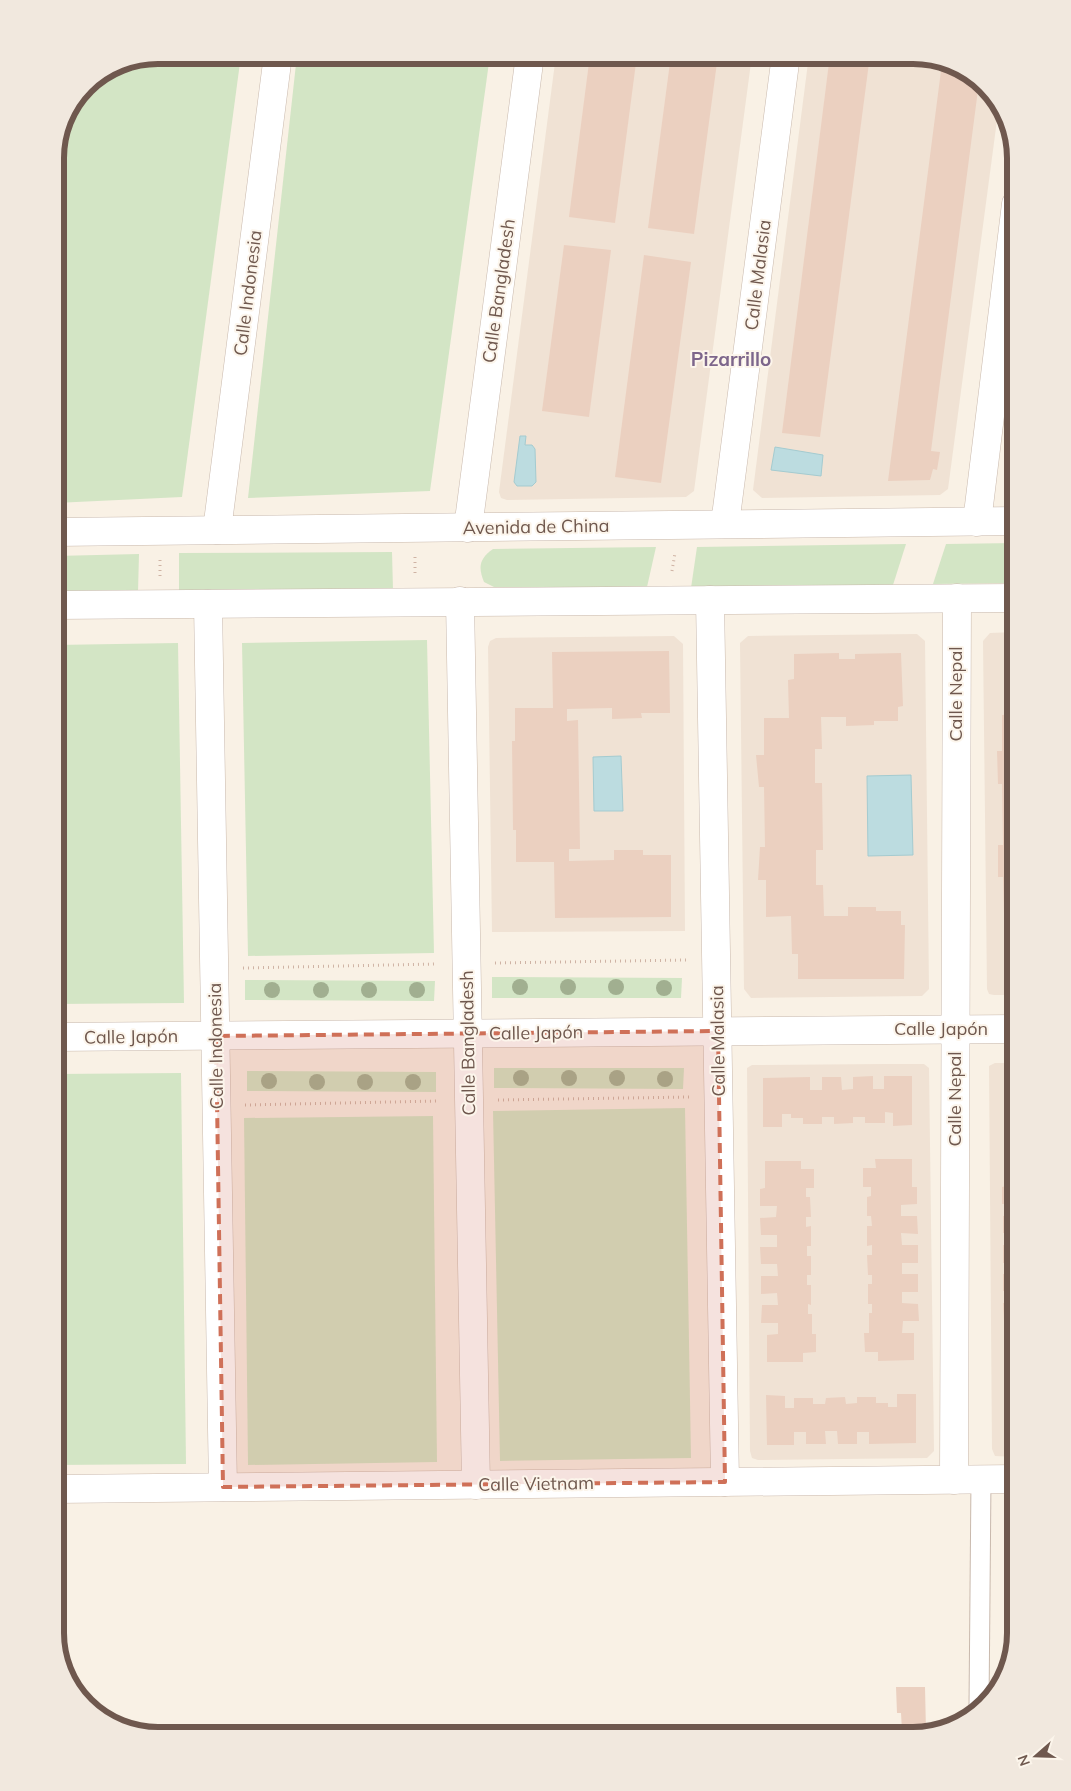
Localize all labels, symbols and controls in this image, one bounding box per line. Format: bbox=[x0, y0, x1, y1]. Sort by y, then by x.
street label: Calle Bangladesh bbox=[477, 217, 520, 365]
street label: Calle Malasia bbox=[739, 218, 776, 332]
street label: Calle Indonesia bbox=[228, 229, 267, 357]
district label: Pizarrillo bbox=[691, 347, 771, 371]
street label: Avenida de China bbox=[462, 514, 610, 539]
street label: Calle Nepal bbox=[944, 647, 967, 742]
street label: Calle Bangladesh bbox=[455, 970, 480, 1116]
street label: Calle Indonesia bbox=[203, 983, 228, 1109]
street label: Calle Malasia bbox=[705, 985, 730, 1097]
street label: Calle Japón bbox=[894, 1017, 988, 1040]
street label: Calle Japón bbox=[489, 1020, 583, 1045]
street label: Calle Japón bbox=[84, 1024, 178, 1049]
street label: Calle Nepal bbox=[943, 1052, 966, 1147]
street label: Calle Vietnam bbox=[478, 1471, 594, 1496]
north arrow bbox=[1011, 1731, 1061, 1781]
text: N bbox=[1014, 1752, 1034, 1768]

